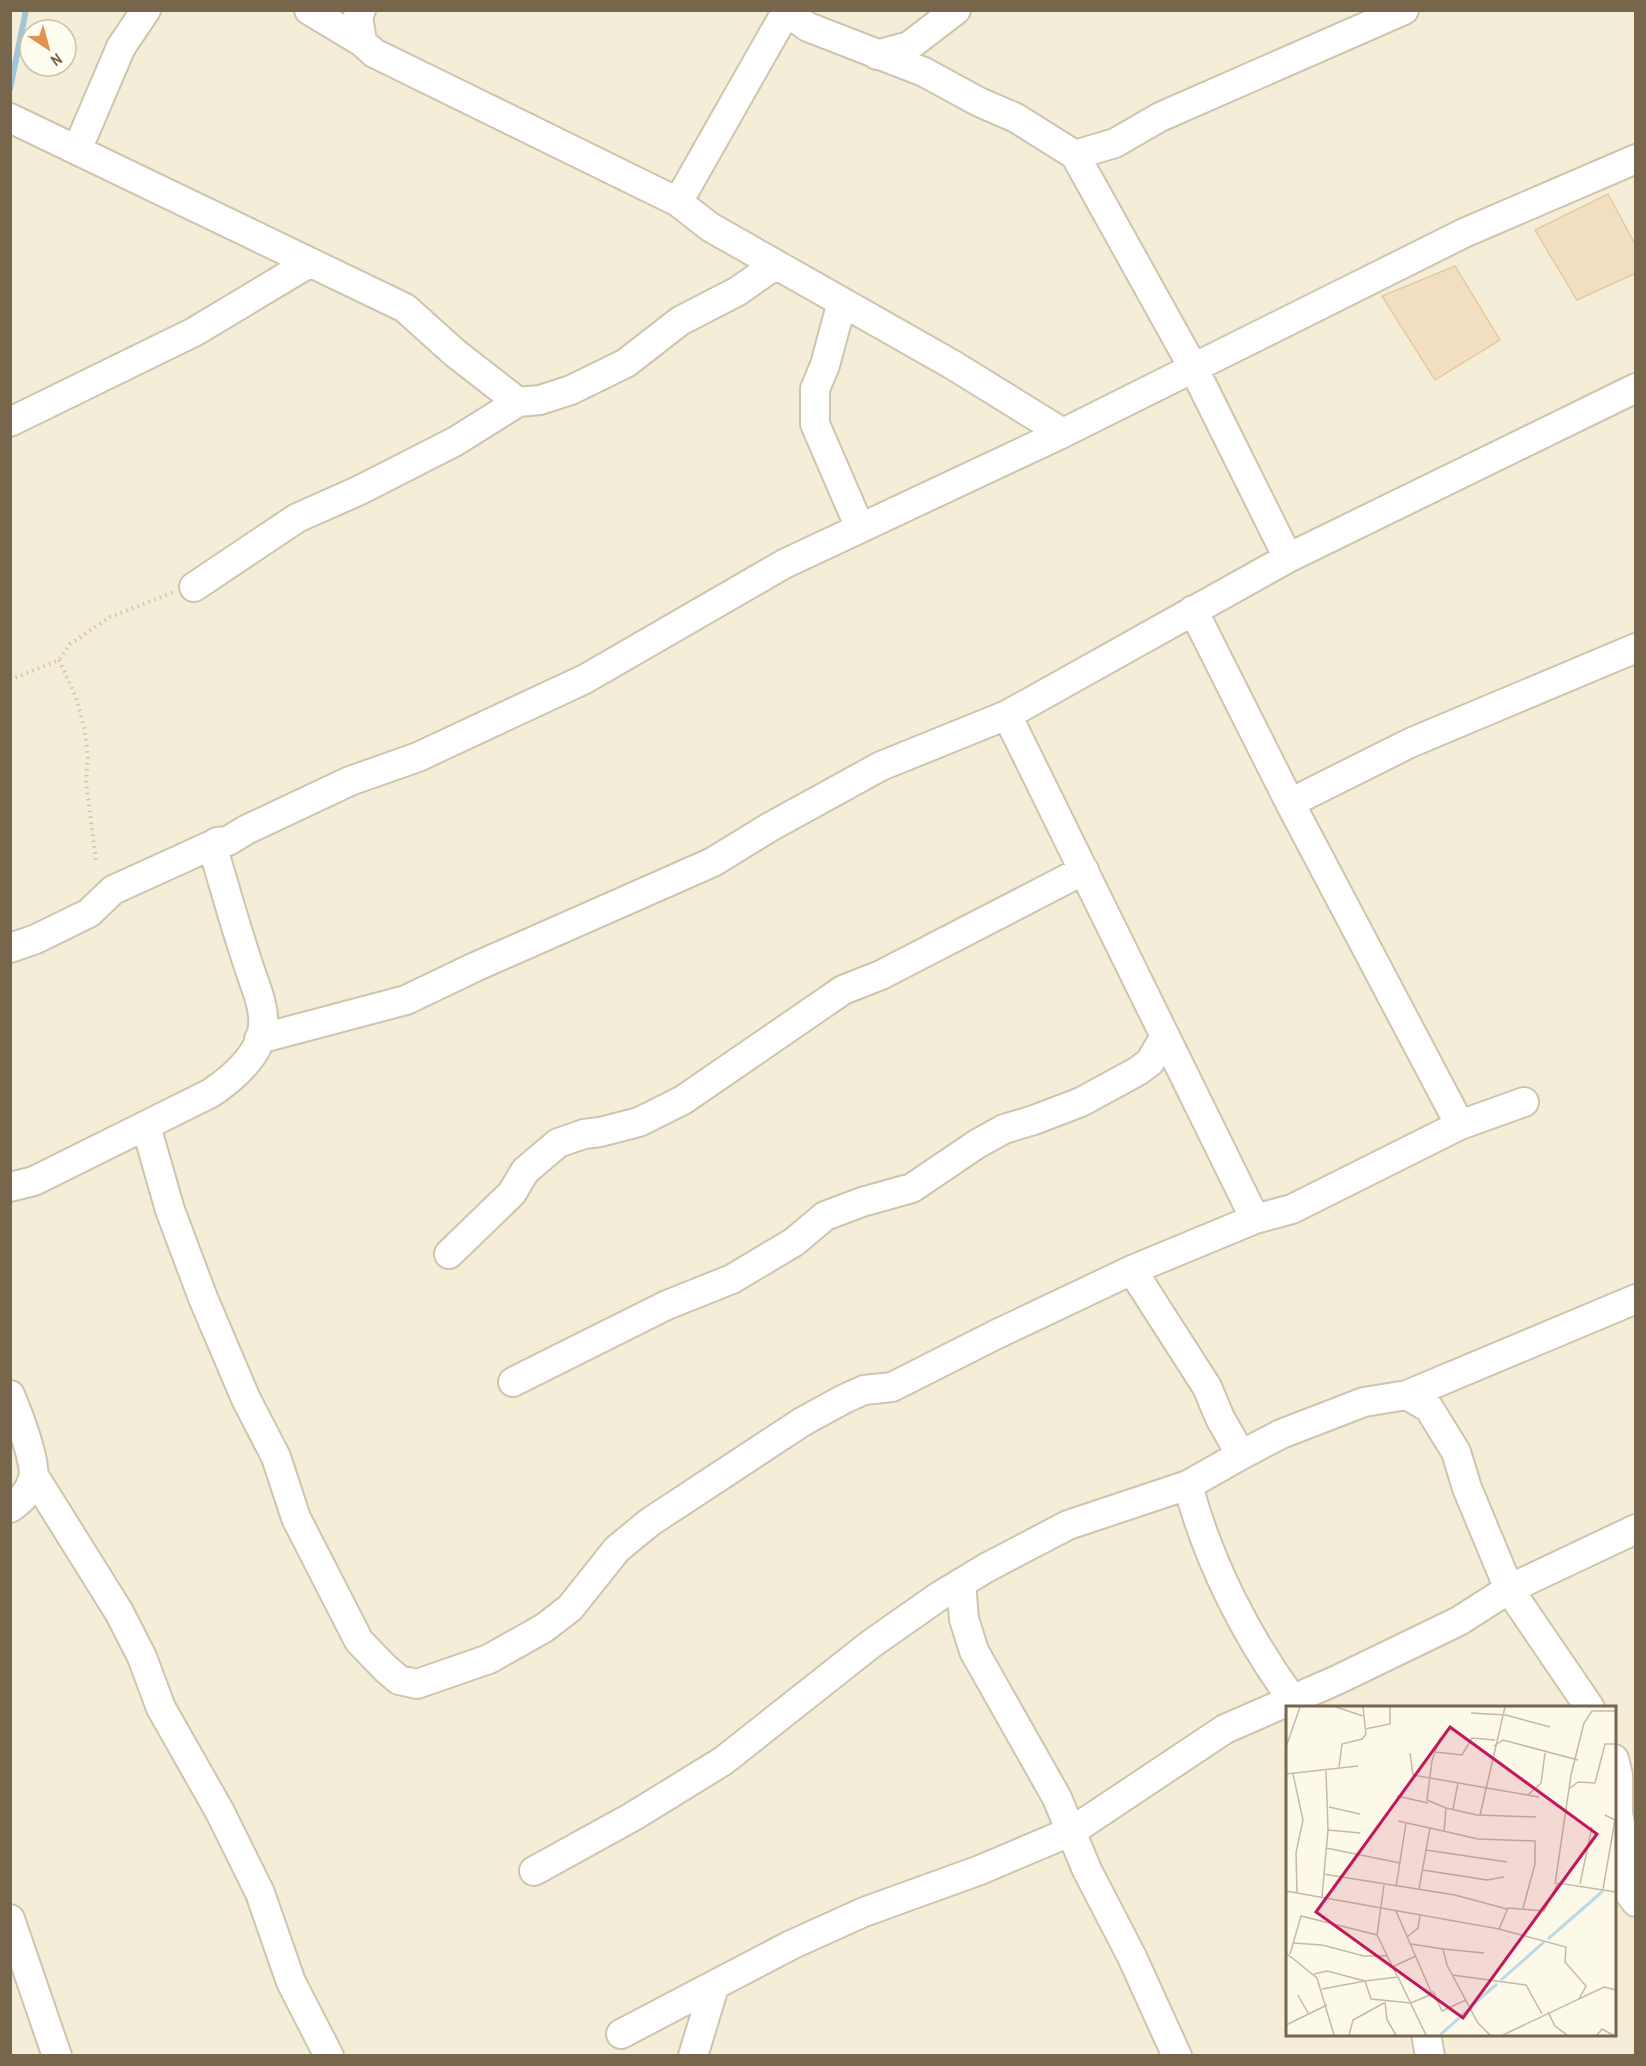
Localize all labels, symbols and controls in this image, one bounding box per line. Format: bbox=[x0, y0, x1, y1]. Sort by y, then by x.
north arrow bbox=[18, 18, 78, 78]
text: N bbox=[47, 48, 67, 72]
inset map bbox=[1286, 1706, 1616, 2036]

